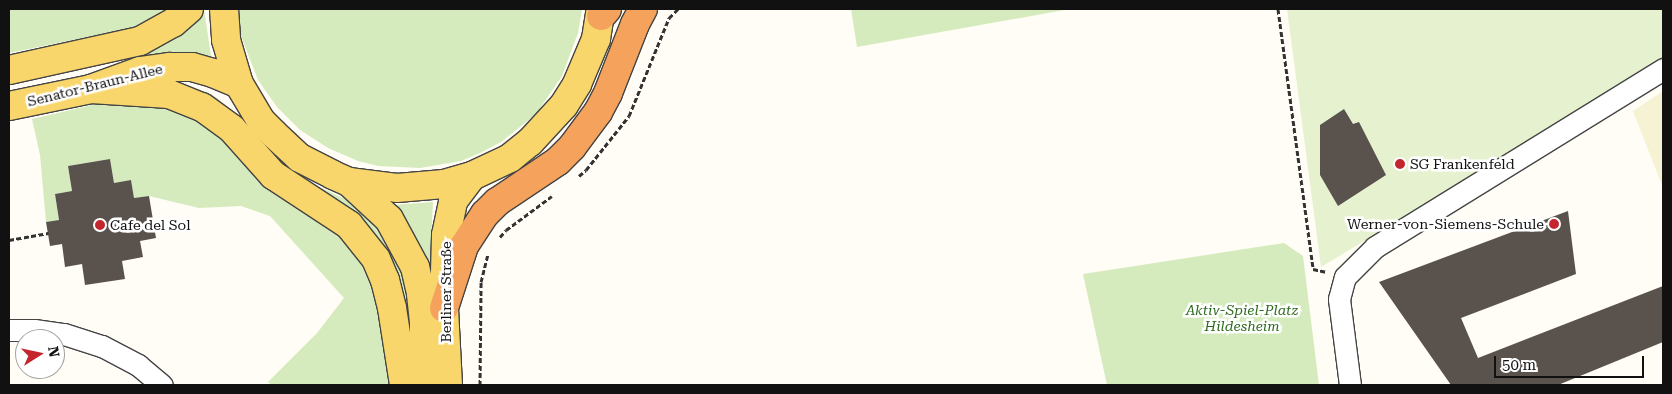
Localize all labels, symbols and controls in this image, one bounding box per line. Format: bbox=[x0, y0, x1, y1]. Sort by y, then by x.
street label: Senator-Braun-Allee bbox=[26, 60, 164, 110]
place label: SG Frankenfeld bbox=[1410, 156, 1515, 172]
marker: SG Frankenfeld bbox=[1394, 158, 1406, 170]
place label: Werner-von-Siemens-Schule bbox=[1347, 216, 1544, 232]
place label: Cafe del Sol bbox=[110, 217, 190, 233]
marker: Werner-von-Siemens-Schule bbox=[1548, 218, 1560, 230]
marker: Cafe del Sol bbox=[94, 219, 106, 231]
street label: Berliner Straße bbox=[438, 241, 454, 343]
park label: Aktiv-Spiel-Platz Hildesheim bbox=[1186, 302, 1298, 334]
north arrow bbox=[15, 329, 65, 379]
text: N bbox=[45, 345, 63, 358]
scale bar bbox=[1497, 346, 1647, 378]
text: 50 m bbox=[1502, 356, 1536, 374]

